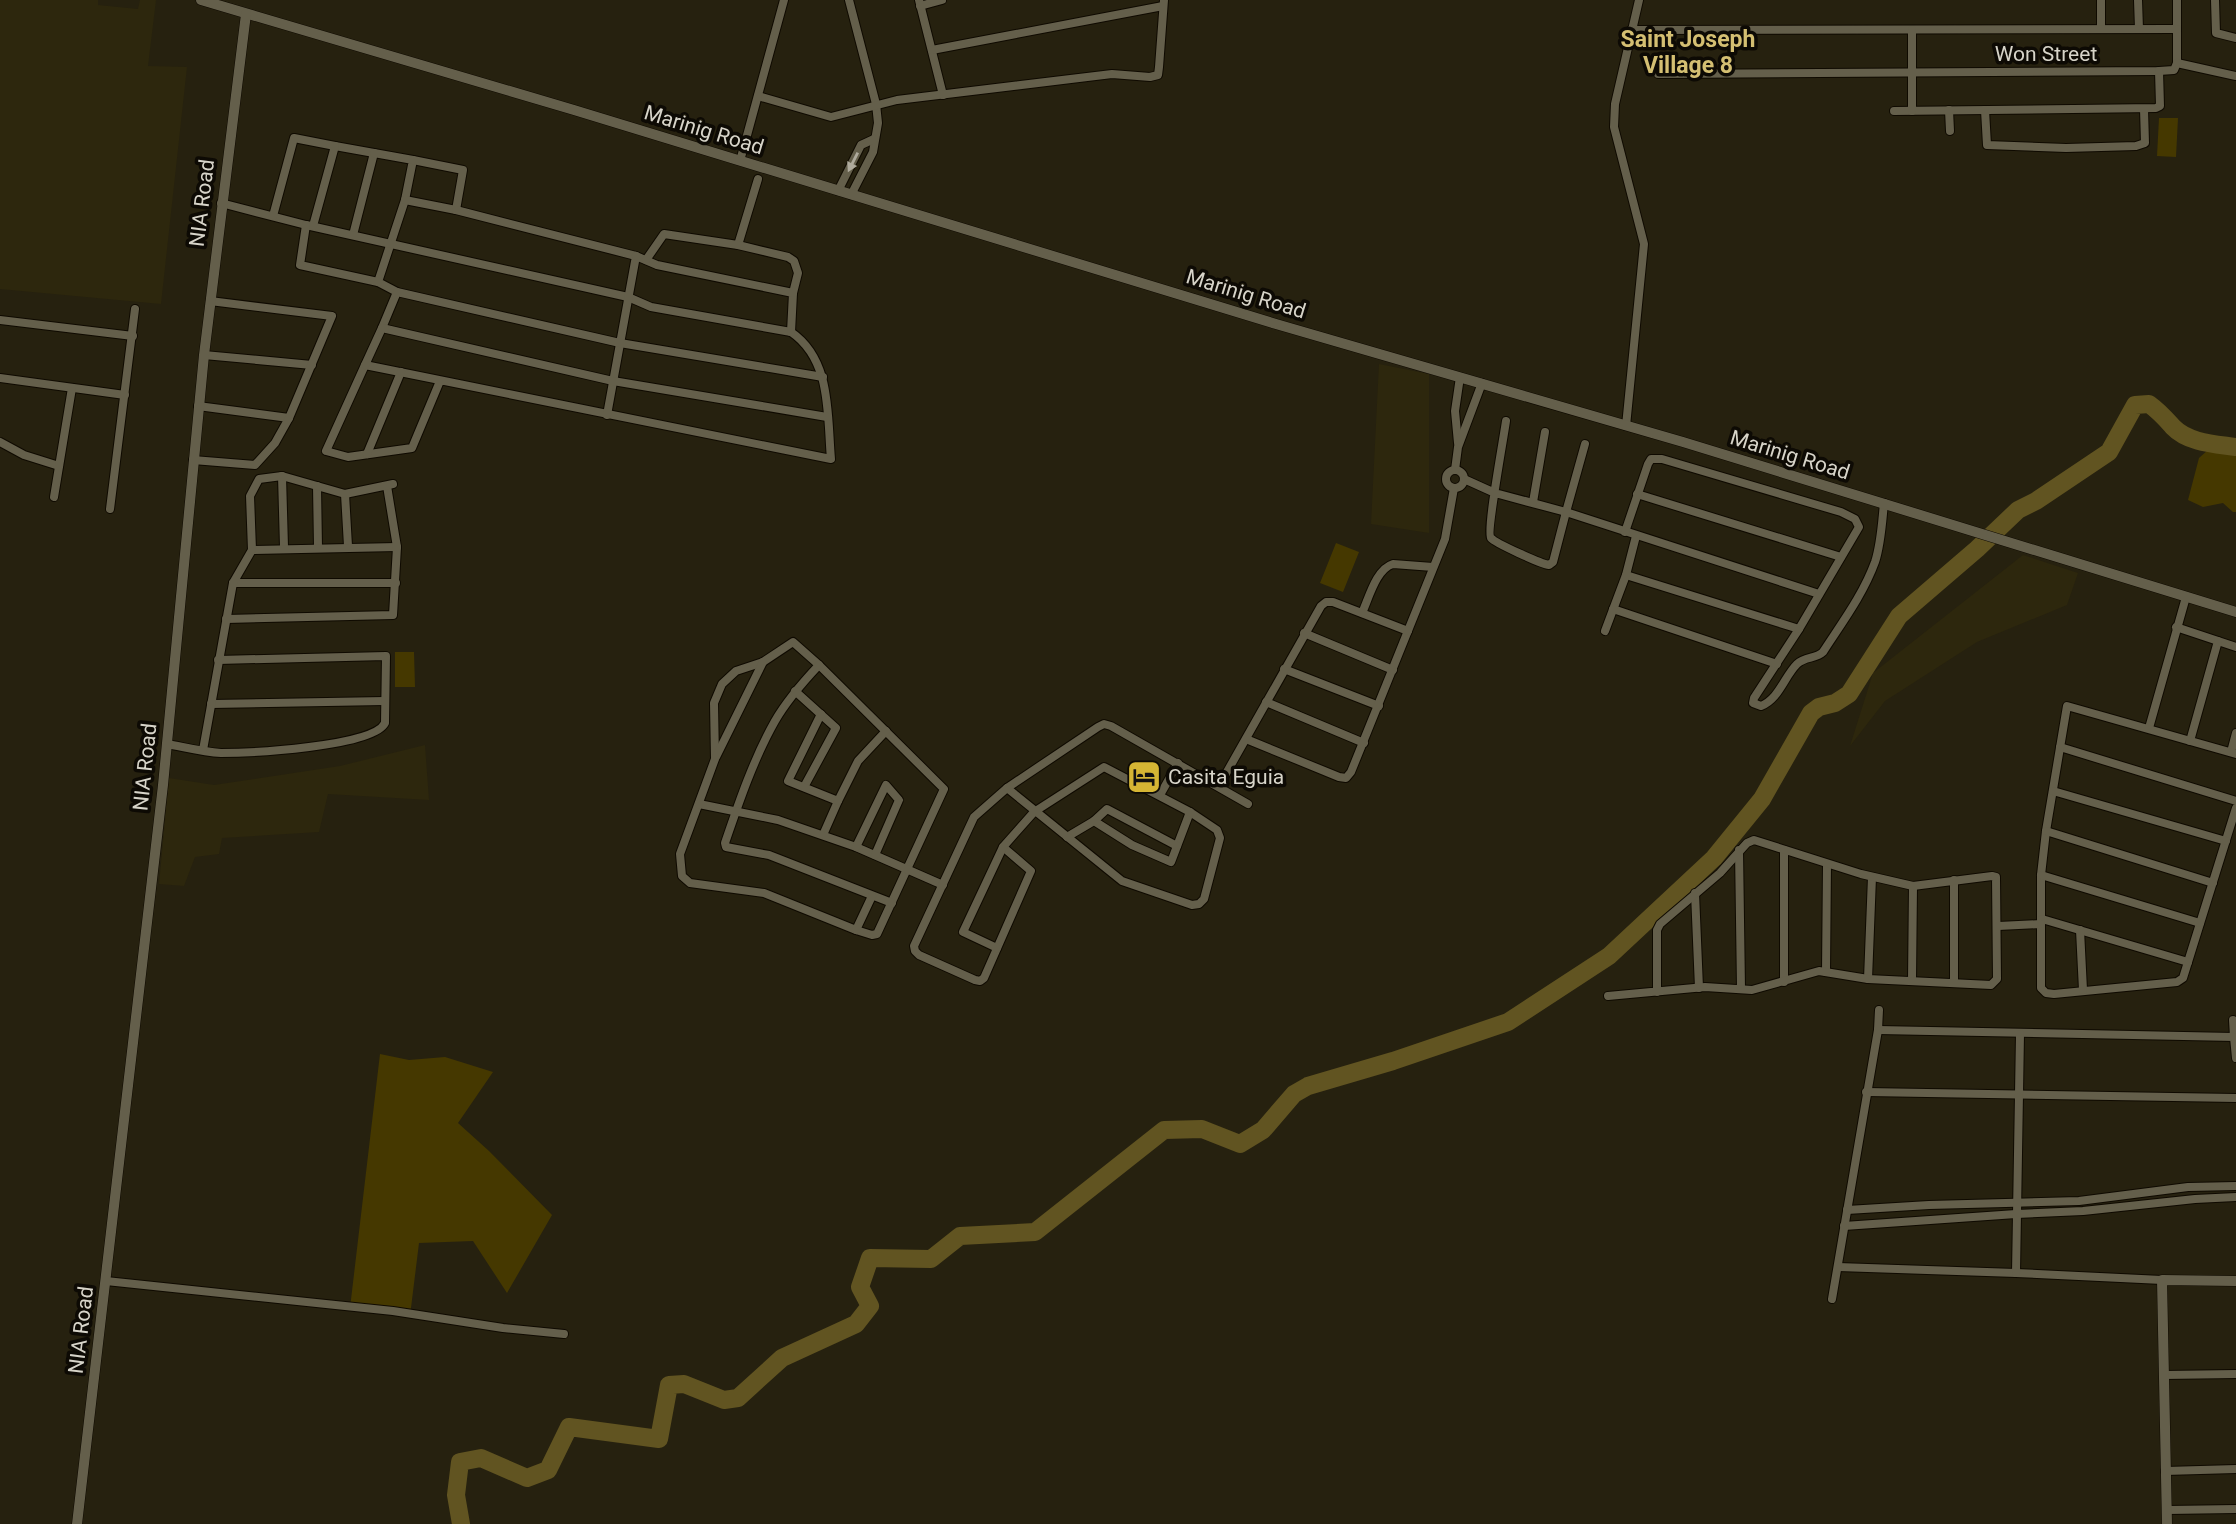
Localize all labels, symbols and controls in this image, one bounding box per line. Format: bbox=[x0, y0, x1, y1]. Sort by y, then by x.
district label: Saint Joseph Village 8 bbox=[1621, 26, 1755, 79]
street label: Won Street bbox=[1995, 42, 2097, 66]
street label: Marinig Road bbox=[641, 100, 767, 160]
one-way arrow bbox=[847, 152, 858, 172]
street label: NIA Road bbox=[185, 158, 219, 248]
street label: Marinig Road bbox=[1183, 264, 1309, 324]
street label: Marinig Road bbox=[1727, 425, 1853, 485]
street label: NIA Road bbox=[128, 722, 162, 812]
hotel icon: Casita Eguia bbox=[1125, 758, 1163, 796]
place label: Casita Eguia bbox=[1168, 765, 1284, 789]
street label: NIA Road bbox=[64, 1285, 98, 1375]

